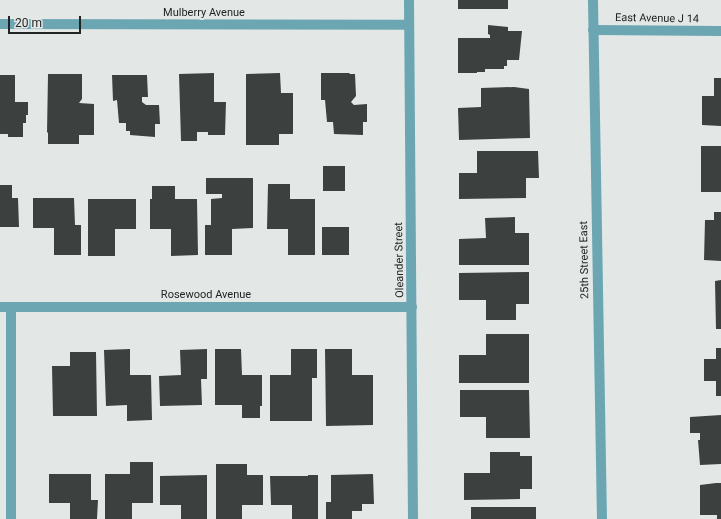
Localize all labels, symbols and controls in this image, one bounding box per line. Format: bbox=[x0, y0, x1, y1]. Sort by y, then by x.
street label: Mulberry Avenue bbox=[163, 6, 245, 20]
scale bar bbox=[10, 8, 83, 34]
street label: East Avenue J 14 bbox=[615, 12, 699, 26]
text: 20 m bbox=[15, 16, 42, 30]
street label: 25th Street East bbox=[578, 221, 592, 299]
street label: Oleander Street bbox=[393, 222, 407, 298]
street label: Rosewood Avenue bbox=[161, 288, 251, 302]

